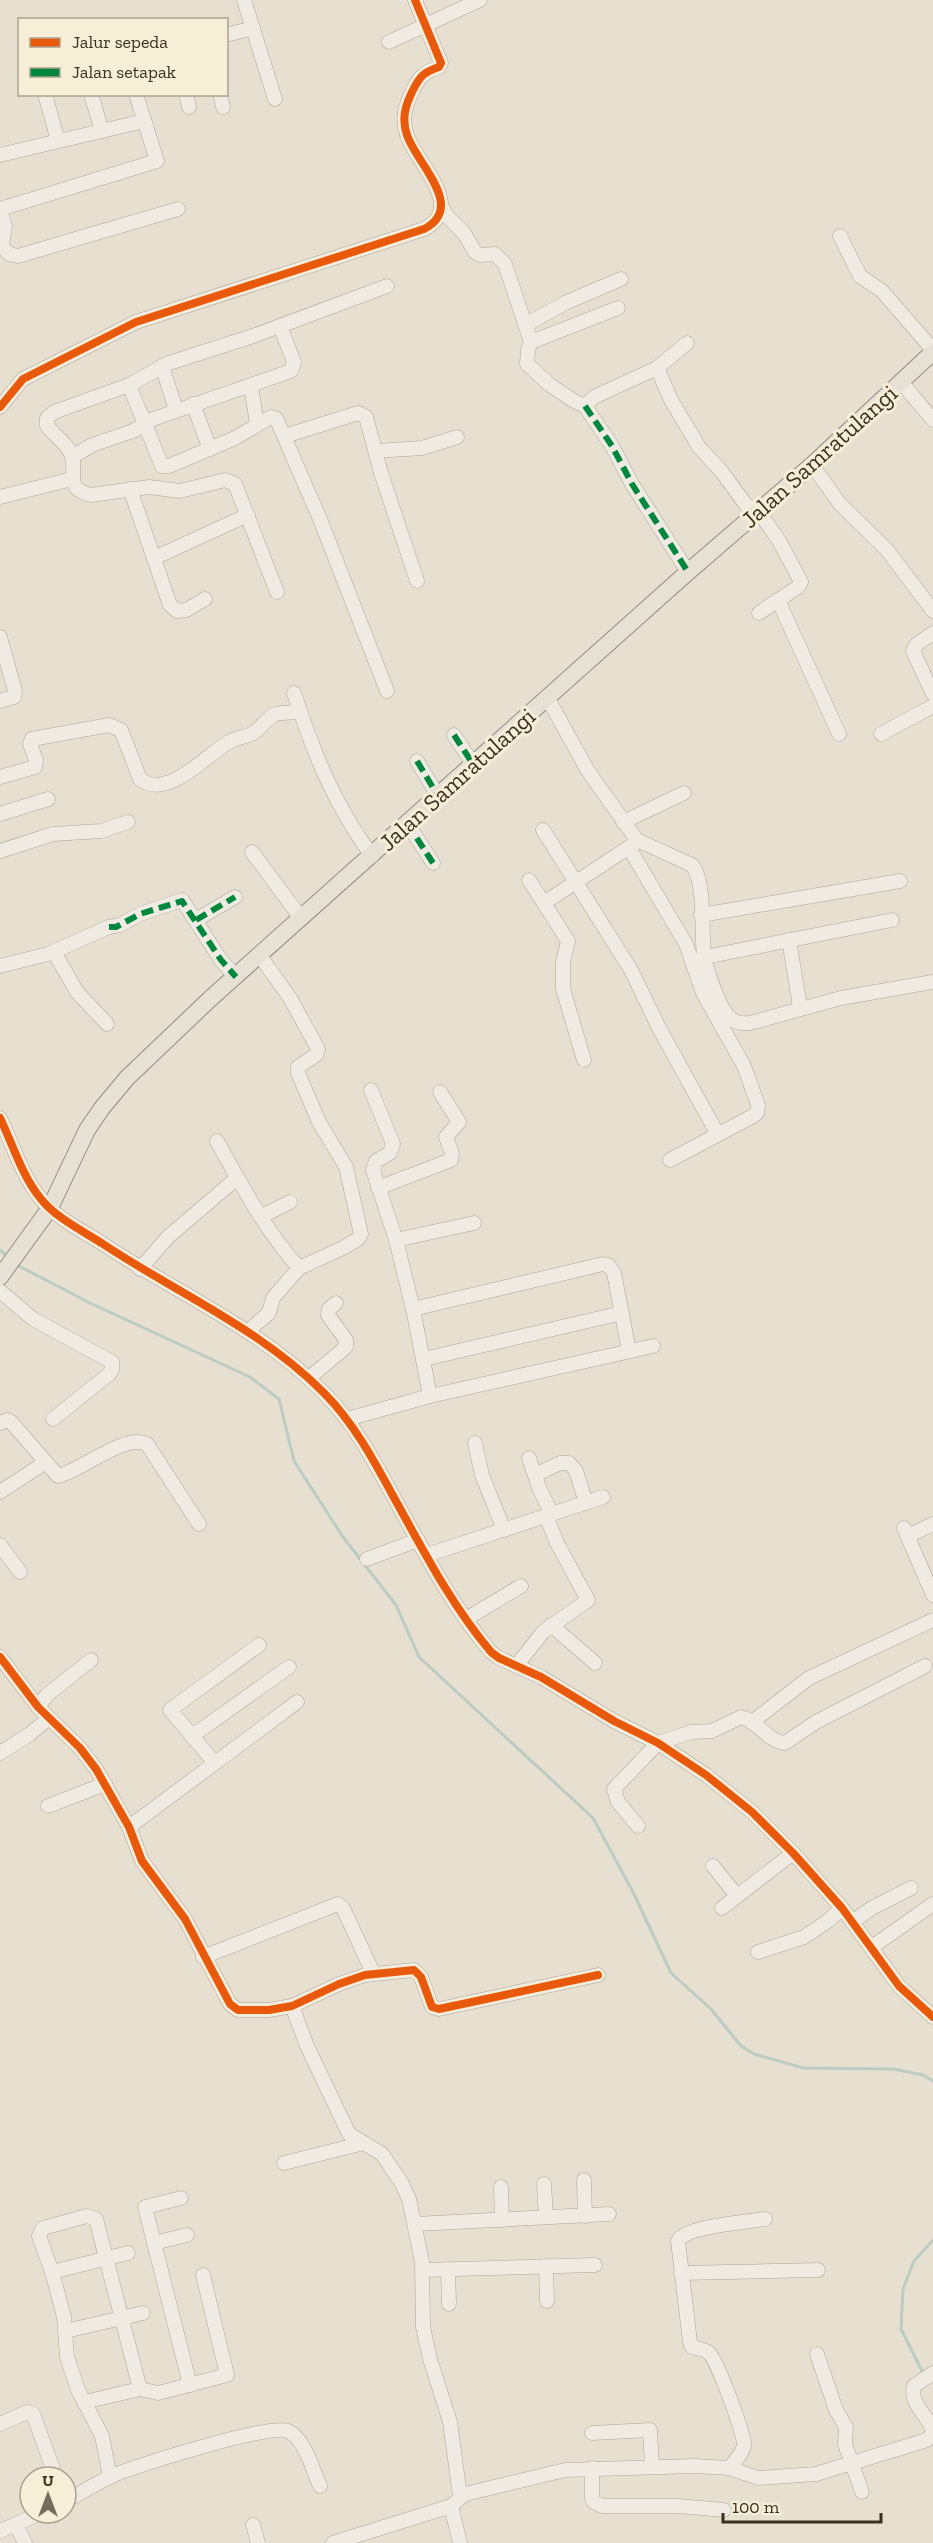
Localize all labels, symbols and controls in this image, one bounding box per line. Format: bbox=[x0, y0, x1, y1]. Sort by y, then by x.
legend bbox=[18, 18, 228, 96]
text: Jalur sepeda bbox=[72, 31, 168, 53]
text: Jalan setapak bbox=[72, 61, 177, 83]
street label: Jalan Samratulangi bbox=[735, 378, 903, 534]
street label: Jalan Samratulangi bbox=[373, 701, 541, 857]
north arrow bbox=[18, 2465, 78, 2525]
text: U bbox=[42, 2471, 54, 2490]
scale bar bbox=[723, 2486, 880, 2524]
text: 100 m bbox=[732, 2496, 780, 2518]

